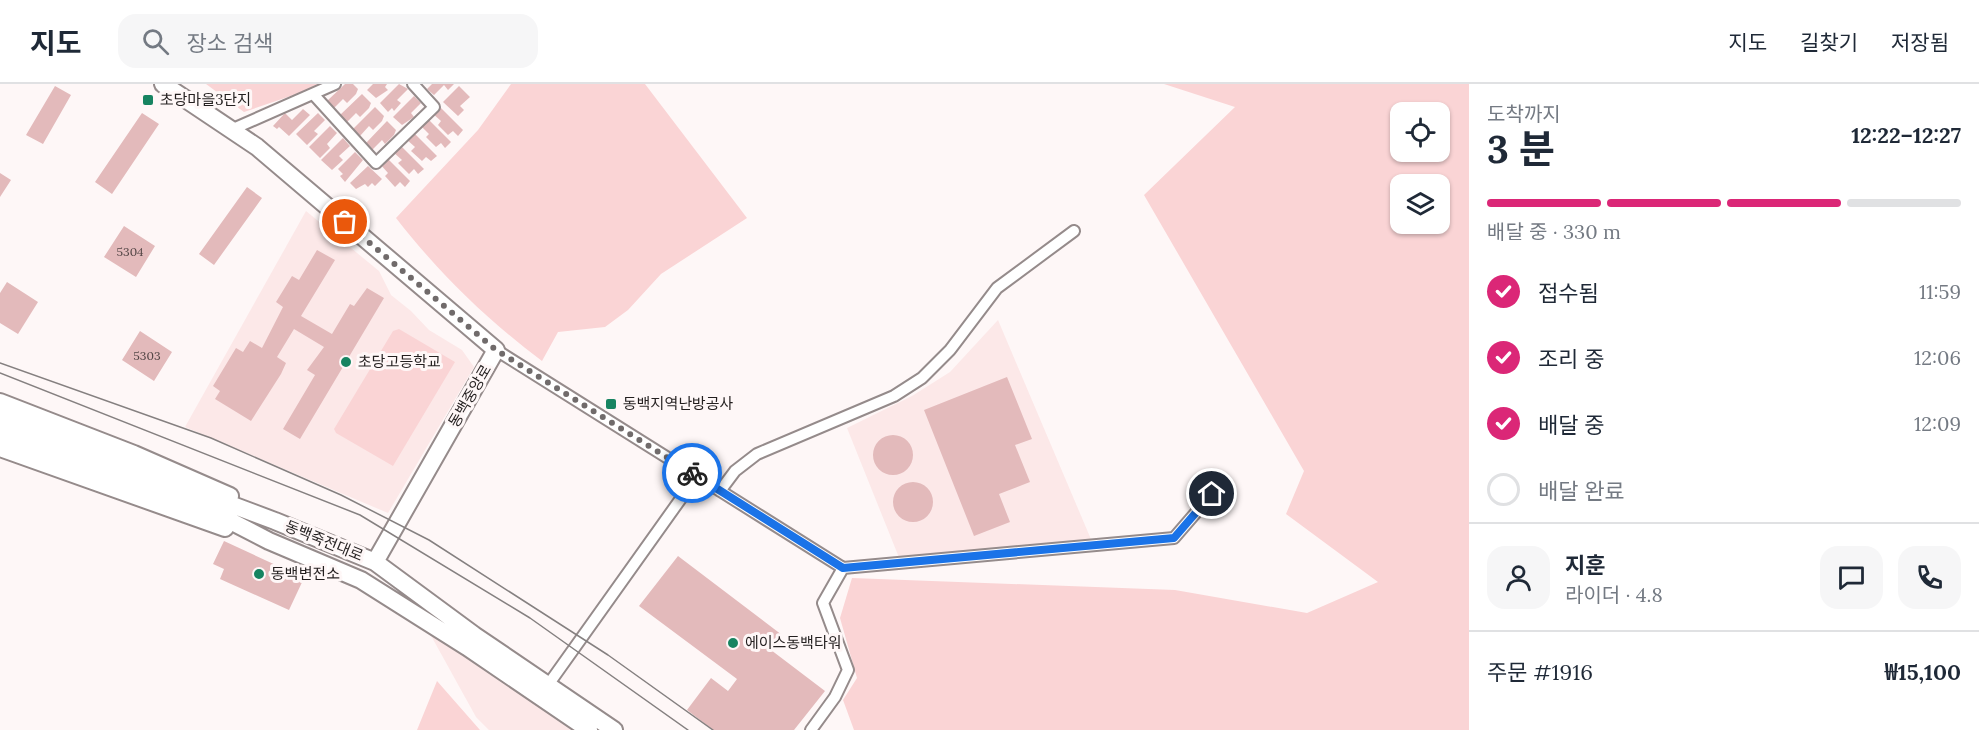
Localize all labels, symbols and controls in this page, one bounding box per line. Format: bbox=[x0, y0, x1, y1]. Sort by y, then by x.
search box bbox=[118, 14, 538, 68]
text: 지도 bbox=[30, 25, 82, 61]
icon: search bbox=[139, 25, 172, 58]
text: 장소 검색 bbox=[187, 29, 273, 57]
text: 지도 bbox=[1728, 29, 1767, 56]
text: 길찾기 bbox=[1800, 29, 1858, 56]
text: 저장됨 bbox=[1891, 29, 1949, 56]
place label: 초당마을3단지 bbox=[160, 90, 251, 109]
marker: 초당마을3단지 bbox=[141, 93, 155, 107]
text: 도착까지 bbox=[1487, 101, 1561, 126]
map controls bbox=[1390, 102, 1450, 234]
button: locate bbox=[1390, 102, 1450, 162]
text: 12:22–12:27 bbox=[1851, 121, 1961, 149]
text: 3 분 bbox=[1487, 124, 1555, 174]
button: layers bbox=[1390, 174, 1450, 234]
pin bbox=[319, 196, 370, 247]
icon: bag bbox=[328, 205, 361, 238]
text: 배달 중 · 330 m bbox=[1487, 219, 1621, 244]
house number: 5304 bbox=[116, 244, 144, 259]
icon: check bbox=[1487, 275, 1520, 308]
text: 접수됨 bbox=[1538, 279, 1599, 307]
text: 11:59 bbox=[1919, 279, 1961, 304]
icon: check bbox=[1487, 341, 1520, 374]
text: 조리 중 bbox=[1538, 345, 1605, 373]
text: 12:06 bbox=[1914, 345, 1961, 370]
house number: 5303 bbox=[133, 348, 161, 363]
place label: 초당고등학교 bbox=[358, 352, 441, 371]
marker: 초당고등학교 bbox=[339, 355, 353, 369]
street label: 동백중앙로 bbox=[444, 361, 495, 430]
place label: 동백지역난방공사 bbox=[623, 394, 734, 413]
marker: 동백지역난방공사 bbox=[604, 397, 618, 411]
icon: check bbox=[1487, 407, 1520, 440]
text: 배달 중 bbox=[1538, 411, 1605, 439]
text: 12:09 bbox=[1914, 411, 1961, 436]
courier bbox=[662, 443, 722, 503]
icon: bike bbox=[676, 457, 709, 490]
pin bbox=[1186, 468, 1237, 519]
icon: home bbox=[1195, 477, 1228, 510]
text: 배달 완료 bbox=[1538, 477, 1625, 505]
street label: 동백죽전대로 bbox=[282, 516, 366, 565]
button: person bbox=[1487, 546, 1550, 609]
button: chat bbox=[1820, 546, 1883, 609]
button: phone bbox=[1898, 546, 1961, 609]
text: 지훈 bbox=[1565, 551, 1605, 579]
place label: 동백변전소 bbox=[271, 564, 340, 583]
marker: 동백변전소 bbox=[252, 567, 266, 581]
text: 라이더 · 4.8 bbox=[1565, 582, 1663, 607]
place label: 에이스동백타워 bbox=[745, 633, 842, 652]
marker: 에이스동백타워 bbox=[726, 636, 740, 650]
text: 주문 #1916 bbox=[1487, 658, 1593, 686]
text: ₩15,100 bbox=[1885, 658, 1961, 686]

